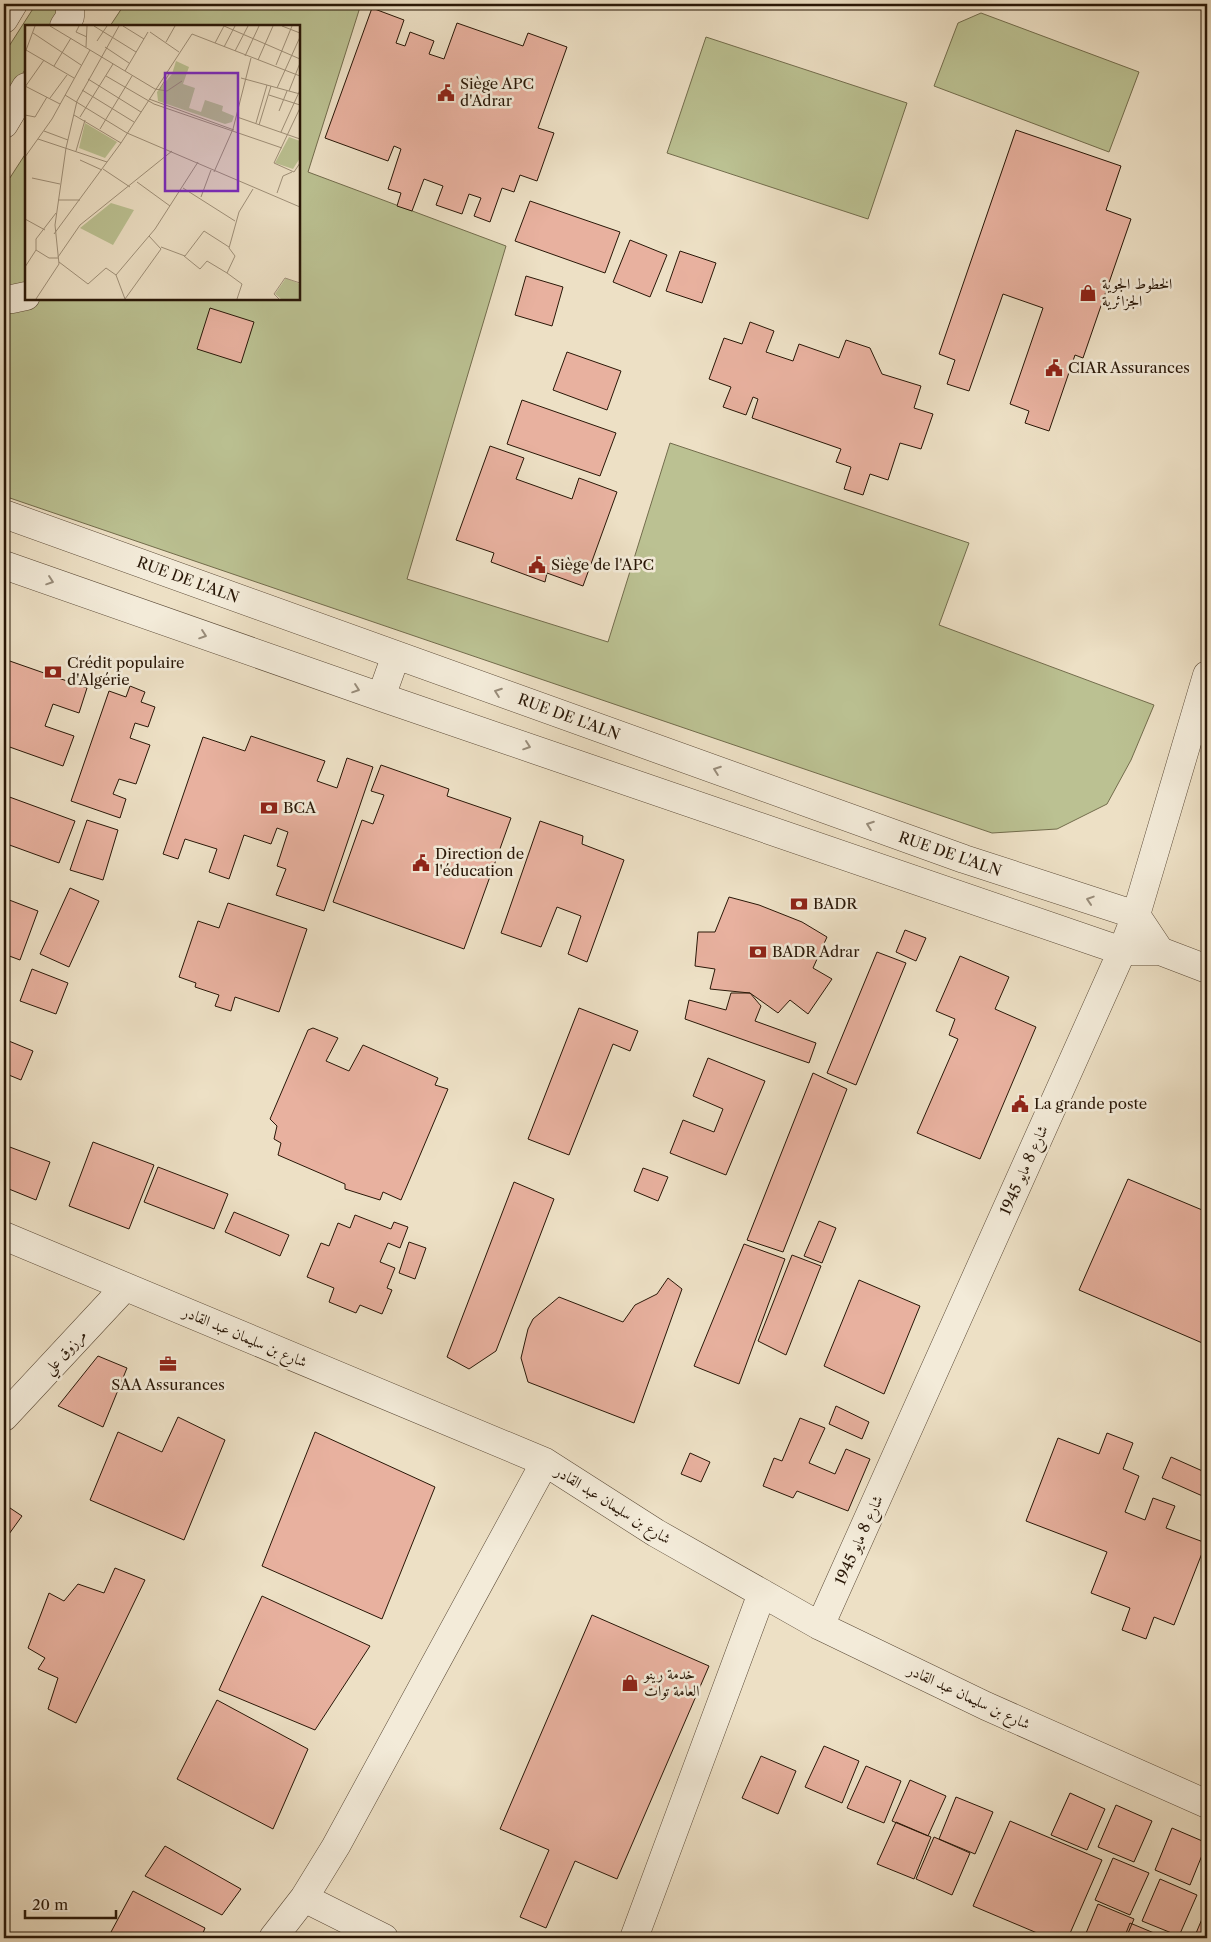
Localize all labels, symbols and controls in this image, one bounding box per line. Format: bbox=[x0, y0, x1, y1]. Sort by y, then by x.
inset map bbox=[25, 25, 300, 300]
place label: Siège APC d'Adrar bbox=[460, 74, 534, 110]
public building icon: Siège APC d'Adrar bbox=[436, 83, 456, 103]
place label: الخطوط الجوية الجزائرية bbox=[1102, 274, 1172, 311]
shop icon: الخطوط الجوية الجزائرية bbox=[1078, 283, 1098, 303]
public building icon: CIAR Assurances bbox=[1044, 358, 1064, 378]
place label: CIAR Assurances bbox=[1068, 358, 1190, 377]
street label: RUE DE L'ALN bbox=[134, 552, 242, 607]
public building icon: Siège de l'APC bbox=[527, 555, 547, 575]
place label: Siège de l'APC bbox=[551, 555, 654, 574]
one-way arrow bbox=[45, 575, 53, 585]
one-way arrow bbox=[198, 629, 207, 639]
place label: Crédit populaire d'Algérie bbox=[67, 653, 184, 689]
bank icon: Crédit populaire d'Algérie bbox=[43, 662, 63, 682]
one-way arrow bbox=[352, 683, 360, 693]
one-way arrow bbox=[494, 688, 503, 698]
street label: RUE DE L'ALN bbox=[515, 689, 623, 744]
one-way arrow bbox=[522, 741, 531, 751]
one-way arrow bbox=[713, 766, 722, 776]
bank icon: BCA bbox=[259, 798, 279, 818]
place label: BCA bbox=[283, 798, 317, 817]
one-way arrow bbox=[866, 821, 875, 831]
street label: RUE DE L'ALN bbox=[896, 827, 1004, 880]
place label: Direction de l'éducation bbox=[435, 844, 524, 880]
public building icon: Direction de l'éducation bbox=[411, 853, 431, 873]
bank icon: BADR bbox=[789, 894, 809, 914]
place label: BADR bbox=[813, 894, 858, 913]
one-way arrow bbox=[1086, 896, 1095, 906]
bank icon: BADR Adrar bbox=[748, 942, 768, 962]
place label: BADR Adrar bbox=[772, 942, 860, 961]
public building icon: La grande poste bbox=[1010, 1094, 1030, 1114]
place label: La grande poste bbox=[1034, 1094, 1147, 1113]
street label: شارع 8 مايو 1945 bbox=[995, 1122, 1055, 1219]
street label: شارع بن سليمان عبد القادر bbox=[177, 1301, 310, 1375]
street label: مرزوق علي bbox=[39, 1325, 94, 1381]
office icon: SAA Assurances bbox=[158, 1354, 178, 1374]
place label: SAA Assurances bbox=[111, 1375, 225, 1394]
street label: شارع بن سليمان عبد القادر bbox=[548, 1460, 675, 1551]
street label: شارع 8 مايو 1945 bbox=[830, 1492, 890, 1589]
street label: شارع بن سليمان عبد القادر bbox=[901, 1659, 1033, 1737]
place label: خدمة رينو العامة توات bbox=[642, 1664, 700, 1700]
shop icon: خدمة رينو العامة توات bbox=[620, 1673, 640, 1693]
scale bar bbox=[25, 1887, 116, 1919]
text: 20 m bbox=[32, 1895, 68, 1914]

